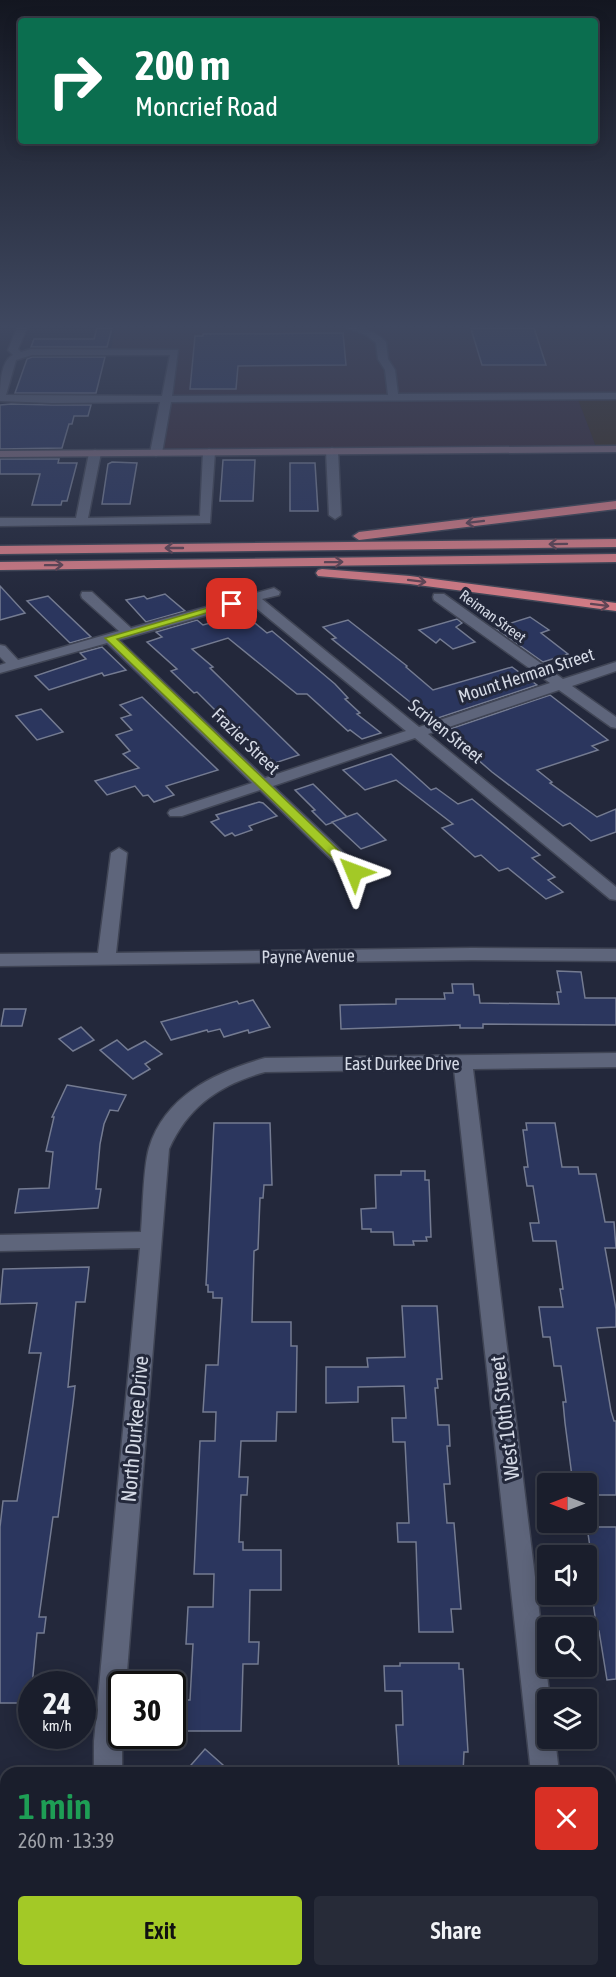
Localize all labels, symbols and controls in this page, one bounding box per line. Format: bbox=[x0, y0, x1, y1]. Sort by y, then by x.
text: 200 m bbox=[135, 41, 230, 89]
icon: right bbox=[36, 42, 114, 120]
text: Moncrief Road bbox=[135, 91, 278, 122]
one-way arrow bbox=[465, 517, 485, 528]
one-way arrow bbox=[548, 538, 568, 550]
one-way arrow bbox=[164, 543, 184, 554]
one-way arrow bbox=[323, 556, 343, 568]
one-way arrow bbox=[43, 560, 63, 571]
one-way arrow bbox=[407, 576, 427, 587]
pin bbox=[206, 578, 257, 629]
street label: Reiman Street bbox=[457, 586, 529, 646]
icon: arrive bbox=[215, 587, 248, 620]
one-way arrow bbox=[590, 599, 610, 610]
street label: Mount Herman Street bbox=[455, 643, 597, 707]
street label: Scriven Street bbox=[405, 695, 487, 767]
street label: Frazier Street bbox=[208, 703, 284, 779]
position arrow bbox=[322, 840, 386, 904]
street label: Payne Avenue bbox=[261, 945, 355, 967]
street label: East Durkee Drive bbox=[344, 1053, 460, 1074]
street label: West 10th Street bbox=[484, 1354, 524, 1482]
street label: North Durkee Drive bbox=[116, 1355, 152, 1503]
north arrow bbox=[537, 1473, 597, 1533]
map controls bbox=[537, 1473, 597, 1749]
button: sound bbox=[537, 1545, 597, 1605]
button: search bbox=[537, 1617, 597, 1677]
speed limit sign: 30 bbox=[108, 1671, 186, 1749]
text: 24 bbox=[43, 1686, 71, 1720]
button: layers bbox=[537, 1689, 597, 1749]
text: km/h bbox=[42, 1717, 72, 1734]
text: 1 min bbox=[18, 1785, 92, 1827]
button: close bbox=[535, 1787, 598, 1850]
text: 260 m · 13:39 bbox=[18, 1829, 114, 1852]
button: Exit bbox=[18, 1896, 302, 1965]
button: Share bbox=[314, 1896, 598, 1965]

